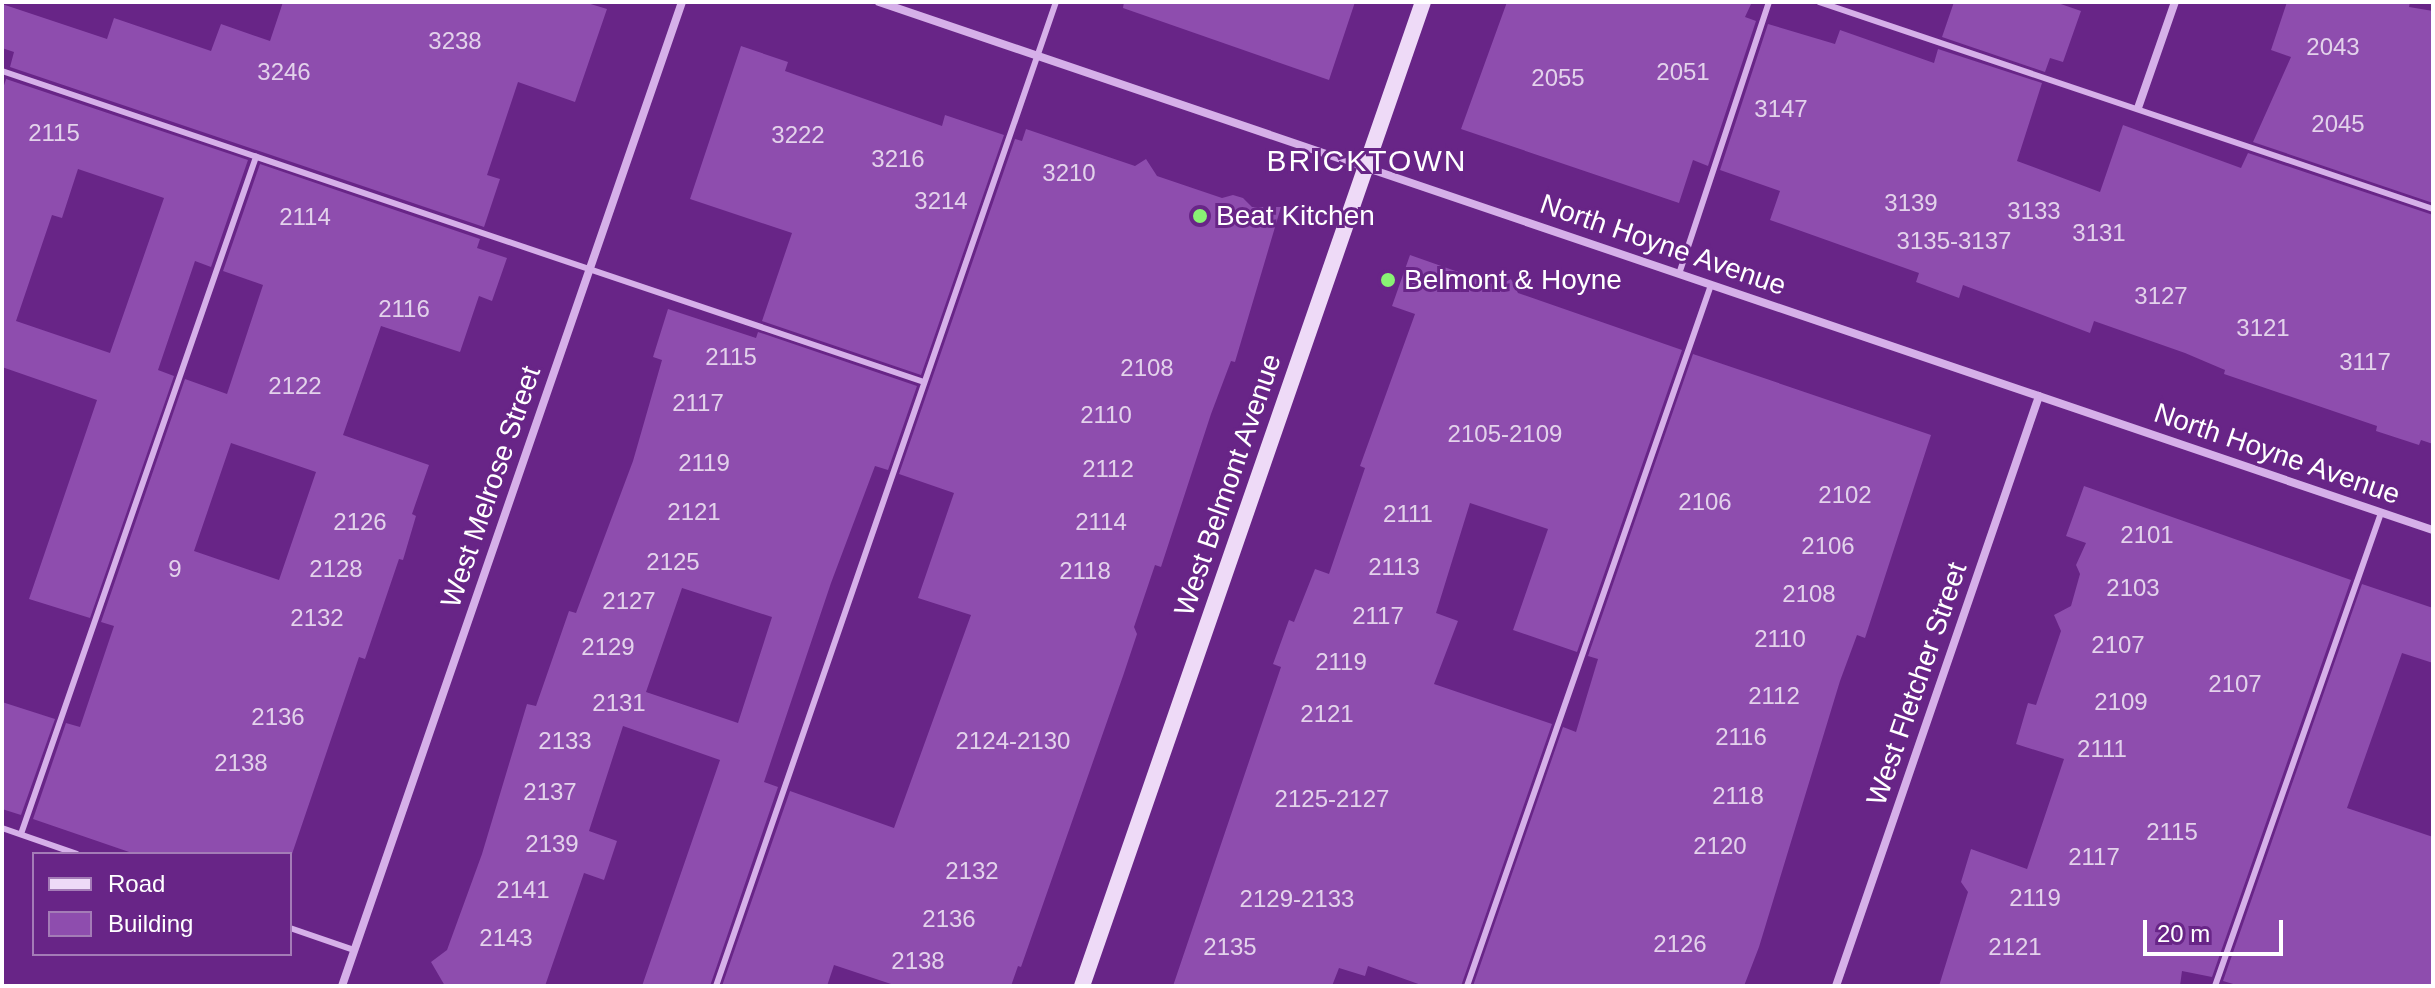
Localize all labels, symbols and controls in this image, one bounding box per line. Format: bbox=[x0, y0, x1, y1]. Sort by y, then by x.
house number: 3238 bbox=[428, 27, 482, 55]
house number: 2043 bbox=[2306, 33, 2360, 61]
house number: 3246 bbox=[257, 58, 311, 86]
house number: 2051 bbox=[1656, 58, 1710, 86]
house number: 2055 bbox=[1531, 64, 1585, 92]
house number: 3147 bbox=[1754, 95, 1808, 123]
house number: 2045 bbox=[2311, 110, 2365, 138]
house number: 2115 bbox=[28, 119, 80, 147]
house number: 3222 bbox=[771, 121, 825, 149]
district label: BRICKTOWN bbox=[1267, 143, 1467, 179]
house number: 3216 bbox=[871, 145, 925, 173]
house number: 3210 bbox=[1042, 159, 1096, 187]
house number: 3214 bbox=[914, 187, 968, 215]
street label: North Hoyne Avenue bbox=[1535, 187, 1791, 303]
house number: 3139 bbox=[1884, 189, 1938, 217]
house number: 3133 bbox=[2007, 197, 2061, 225]
place label: Beat Kitchen bbox=[1216, 199, 1375, 233]
house number: 2114 bbox=[279, 203, 331, 231]
marker: Beat Kitchen bbox=[1191, 207, 1209, 225]
house number: 3131 bbox=[2072, 219, 2126, 247]
house number: 3135-3137 bbox=[1897, 227, 2011, 255]
place label: Belmont & Hoyne bbox=[1404, 263, 1622, 297]
marker: Belmont & Hoyne bbox=[1379, 271, 1397, 289]
house number: 3127 bbox=[2134, 282, 2188, 310]
house number: 2116 bbox=[378, 295, 430, 323]
house number: 3121 bbox=[2236, 314, 2290, 342]
house number: 2115 bbox=[705, 343, 757, 371]
house number: 3117 bbox=[2339, 348, 2391, 376]
street label: West Belmont Avenue bbox=[1167, 349, 1289, 621]
house number: 2108 bbox=[1120, 354, 1174, 382]
street label: West Melrose Street bbox=[434, 362, 548, 612]
house number: 2122 bbox=[268, 372, 322, 400]
house number: 2117 bbox=[672, 389, 724, 417]
street label: North Hoyne Avenue bbox=[2149, 396, 2405, 512]
house number: 2110 bbox=[1080, 401, 1132, 429]
house number: 2105-2109 bbox=[1448, 420, 1562, 448]
house number: 2119 bbox=[678, 449, 730, 477]
house number: 2112 bbox=[1082, 455, 1134, 483]
house number: 2102 bbox=[1818, 481, 1872, 509]
house number: 2106 bbox=[1678, 488, 1732, 516]
house number: 2121 bbox=[667, 498, 721, 526]
house number: 2111 bbox=[1383, 500, 1433, 528]
house number: 2126 bbox=[333, 508, 387, 536]
house number: 2114 bbox=[1075, 508, 1127, 536]
house number: 2101 bbox=[2120, 521, 2174, 549]
house number: 2106 bbox=[1801, 532, 1855, 560]
house number: 2125 bbox=[646, 548, 700, 576]
house number: 2113 bbox=[1368, 553, 1420, 581]
house number: 9 bbox=[168, 555, 182, 583]
house number: 2128 bbox=[309, 555, 363, 583]
house number: 2118 bbox=[1059, 557, 1111, 585]
street label: West Fletcher Street bbox=[1860, 558, 1974, 810]
house number: 2103 bbox=[2106, 574, 2160, 602]
house number: 2108 bbox=[1782, 580, 1836, 608]
house number: 2127 bbox=[602, 587, 656, 615]
house number: 2117 bbox=[1352, 602, 1404, 630]
house number: 2132 bbox=[290, 604, 344, 632]
house number: 2110 bbox=[1754, 625, 1806, 653]
house number: 2107 bbox=[2091, 631, 2145, 659]
house number: 2129 bbox=[581, 633, 635, 661]
house number: 2119 bbox=[1315, 648, 1367, 676]
house number: 2107 bbox=[2208, 670, 2262, 698]
house number: 2112 bbox=[1748, 682, 1800, 710]
house number: 2109 bbox=[2094, 688, 2148, 716]
house number: 2131 bbox=[592, 689, 646, 717]
house number: 2121 bbox=[1300, 700, 1354, 728]
house number: 2136 bbox=[251, 703, 305, 731]
house number: 2116 bbox=[1715, 723, 1767, 751]
house number: 2133 bbox=[538, 727, 592, 755]
house number: 2124-2130 bbox=[956, 727, 1070, 755]
house number: 2111 bbox=[2077, 735, 2127, 763]
house number: 2138 bbox=[214, 749, 268, 777]
house number: 2137 bbox=[523, 778, 577, 806]
house number: 2118 bbox=[1712, 782, 1764, 810]
house number: 2125-2127 bbox=[1275, 785, 1389, 813]
house number: 2115 bbox=[2146, 818, 2198, 846]
house number: 2139 bbox=[525, 830, 579, 858]
house number: 2120 bbox=[1693, 832, 1747, 860]
house number: 2117 bbox=[2068, 843, 2120, 871]
legend bbox=[32, 852, 292, 956]
house number: 2132 bbox=[945, 857, 999, 885]
text: Road bbox=[108, 870, 165, 897]
house number: 2141 bbox=[496, 876, 550, 904]
house number: 2119 bbox=[2009, 884, 2061, 912]
house number: 2129-2133 bbox=[1240, 885, 1354, 913]
scale bar bbox=[2147, 904, 2287, 954]
house number: 2136 bbox=[922, 905, 976, 933]
text: Building bbox=[108, 910, 193, 937]
text: 20 m bbox=[2157, 920, 2210, 947]
house number: 2143 bbox=[479, 924, 533, 952]
house number: 2126 bbox=[1653, 930, 1707, 958]
house number: 2135 bbox=[1203, 933, 1257, 961]
house number: 2121 bbox=[1988, 933, 2042, 961]
house number: 2138 bbox=[891, 947, 945, 975]

